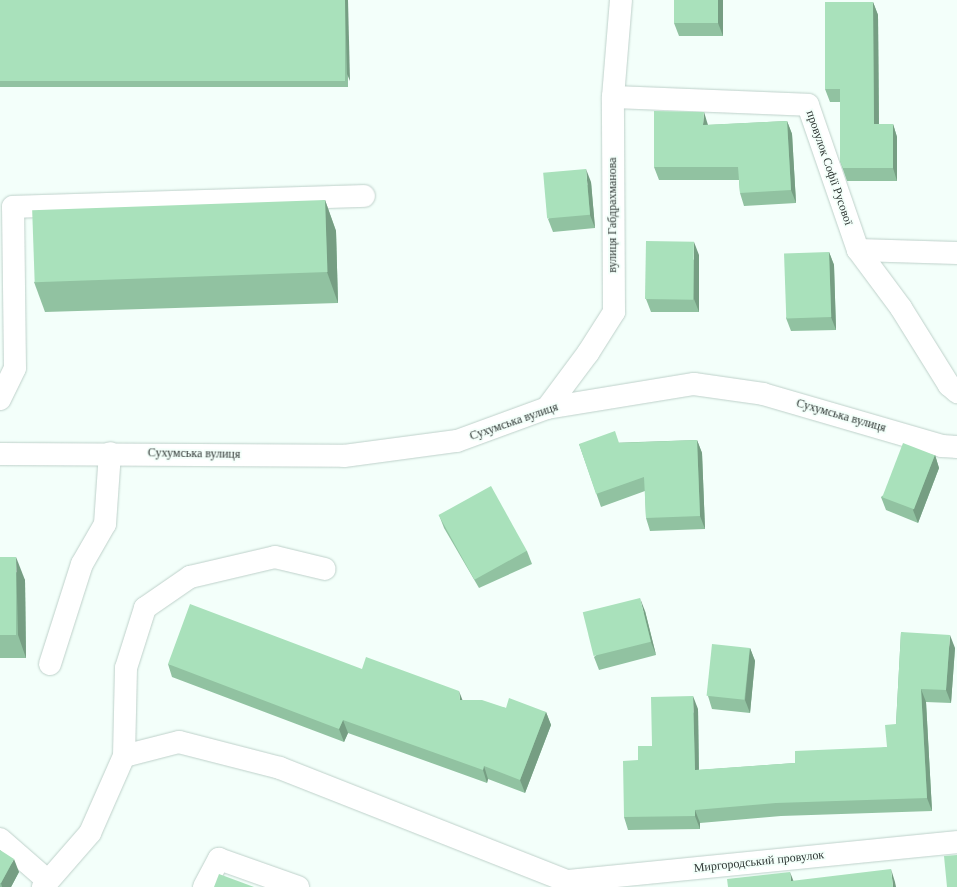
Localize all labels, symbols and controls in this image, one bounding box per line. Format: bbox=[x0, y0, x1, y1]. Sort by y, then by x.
street label: провулок Софії Русової bbox=[803, 109, 855, 227]
street label: вулиця Габдрахманова bbox=[606, 157, 620, 273]
street label: Сухумська вулиця bbox=[795, 396, 887, 436]
street label: Сухумська вулиця bbox=[468, 400, 560, 444]
street label: Сухумська вулиця bbox=[148, 446, 240, 462]
street label: Миргородський провулок bbox=[693, 848, 825, 876]

